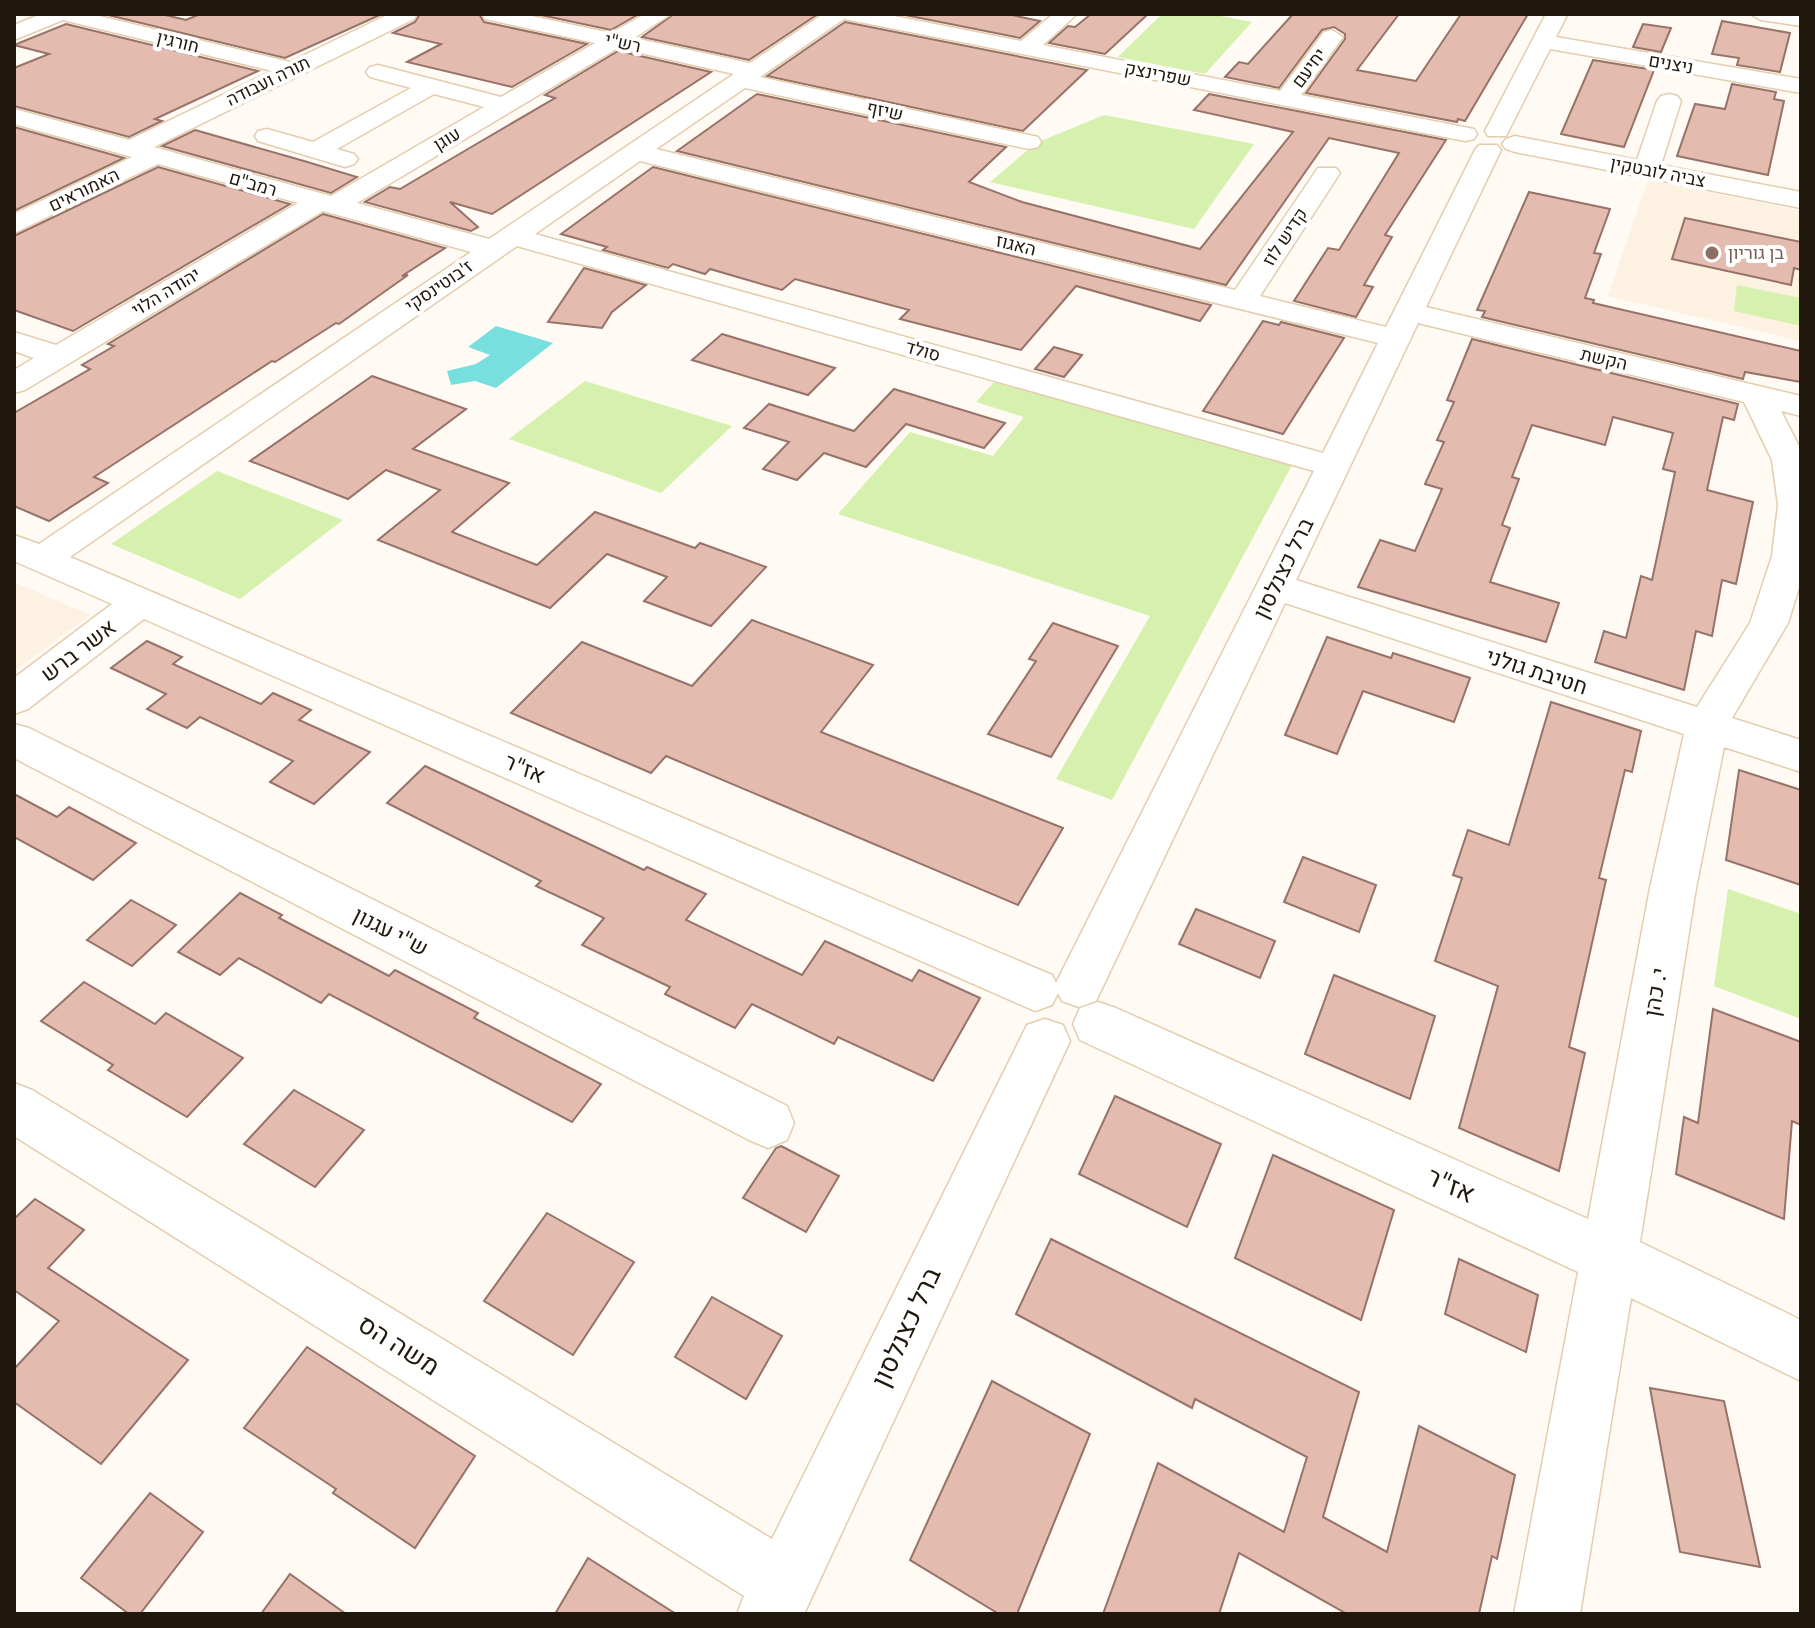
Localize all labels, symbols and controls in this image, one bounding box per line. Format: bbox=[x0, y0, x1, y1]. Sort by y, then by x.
street label: חורגין bbox=[155, 25, 202, 58]
street label: רש"י bbox=[603, 28, 643, 58]
street label: יחיעם bbox=[1286, 43, 1331, 92]
street label: ניצנים bbox=[1647, 48, 1695, 79]
street label: תורה ועבודה bbox=[222, 50, 314, 111]
street label: שפרינצק bbox=[1123, 56, 1193, 91]
street label: שיזף bbox=[865, 95, 905, 126]
street label: עוגן bbox=[429, 122, 465, 156]
street label: צביה לובטקין bbox=[1609, 151, 1708, 192]
street label: האמוראים bbox=[45, 163, 123, 217]
street label: רמב"ם bbox=[227, 166, 280, 201]
street label: קדיש לוז bbox=[1257, 203, 1312, 270]
street label: האגוז bbox=[994, 228, 1039, 261]
place label: בן גוריון bbox=[1728, 241, 1784, 264]
marker: בן גוריון bbox=[1703, 244, 1721, 262]
street label: ז'בוטינסקי bbox=[401, 255, 477, 317]
street label: יהודה הלוי bbox=[127, 262, 204, 321]
street label: סולד bbox=[903, 335, 943, 366]
street label: הקשת bbox=[1578, 342, 1630, 375]
street label: ברל כצנלסון bbox=[1246, 512, 1320, 623]
street label: אשר ברש bbox=[34, 612, 121, 687]
street label: חטיבת גולני bbox=[1483, 641, 1592, 701]
street label: אז"ר bbox=[500, 746, 550, 789]
street label: ש"י עגנון bbox=[349, 899, 434, 962]
street label: י. כהן bbox=[1636, 965, 1673, 1019]
street label: אז"ר bbox=[1422, 1158, 1481, 1210]
street label: ברל כצנלסון bbox=[863, 1261, 948, 1392]
street label: משה הס bbox=[352, 1306, 447, 1383]

